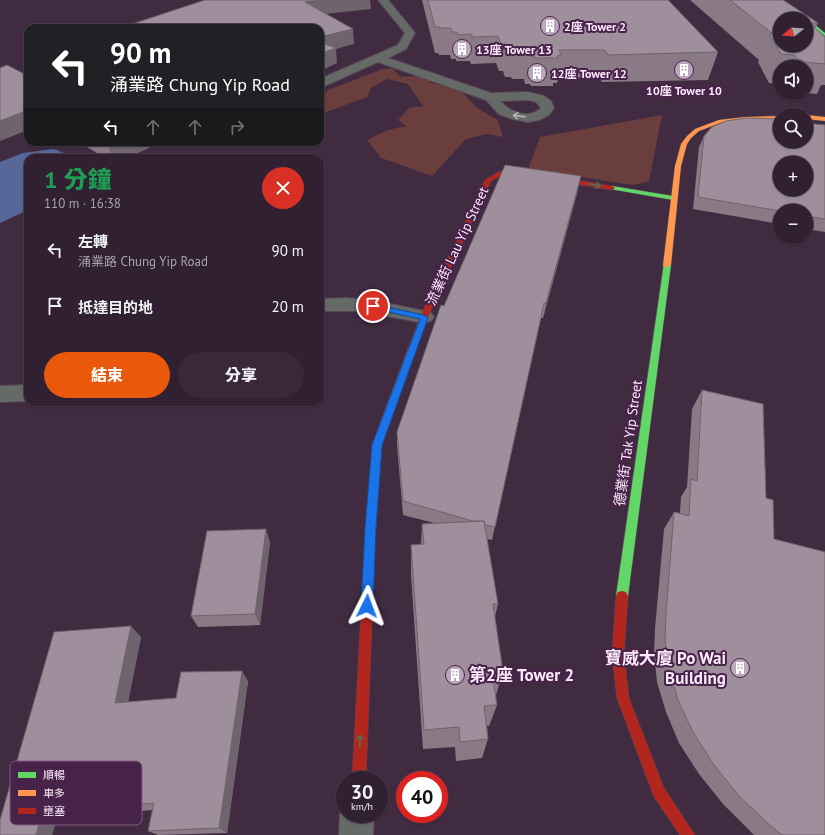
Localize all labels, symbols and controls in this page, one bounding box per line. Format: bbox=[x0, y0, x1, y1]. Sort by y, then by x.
north arrow bbox=[773, 12, 813, 52]
map controls bbox=[773, 12, 813, 244]
building icon: 2座 Tower 2 bbox=[539, 15, 561, 37]
place label: 2座 Tower 2 bbox=[564, 19, 626, 34]
text: 90 m bbox=[110, 34, 171, 71]
building icon: 13座 Tower 13 bbox=[451, 38, 473, 60]
icon: left bbox=[44, 40, 96, 92]
place label: 13座 Tower 13 bbox=[476, 42, 552, 57]
building icon: 10座 Tower 10 bbox=[673, 59, 695, 81]
button: sound bbox=[773, 60, 813, 100]
building icon: 12座 Tower 12 bbox=[526, 62, 548, 84]
place label: 12座 Tower 12 bbox=[551, 66, 627, 81]
text: 涌業路 Chung Yip Road bbox=[110, 73, 290, 96]
place label: 10座 Tower 10 bbox=[646, 83, 722, 98]
button: search bbox=[773, 108, 813, 148]
one-way arrow bbox=[513, 112, 526, 120]
icon: left bbox=[100, 116, 122, 138]
icon: ahead bbox=[142, 116, 164, 138]
icon: ahead bbox=[184, 116, 206, 138]
icon: right bbox=[226, 116, 248, 138]
button: + bbox=[773, 156, 813, 196]
text: 1 分鐘 bbox=[44, 164, 112, 195]
button: close bbox=[262, 167, 304, 209]
one-way arrow bbox=[588, 181, 601, 189]
street label: 流業街 Lau Yip Street bbox=[422, 183, 493, 308]
text: 110 m · 16:38 bbox=[44, 195, 121, 212]
button: − bbox=[773, 204, 813, 244]
text: 左轉 bbox=[78, 232, 108, 251]
icon: left bbox=[44, 239, 66, 261]
text: 90 m bbox=[271, 241, 304, 260]
text: 涌業路 Chung Yip Road bbox=[78, 253, 208, 270]
pin bbox=[356, 289, 390, 323]
icon: arrive bbox=[44, 295, 66, 317]
icon: arrive bbox=[362, 295, 384, 317]
text: 20 m bbox=[271, 297, 304, 316]
text: 抵達目的地 bbox=[78, 298, 153, 317]
button: 結束 bbox=[44, 352, 170, 398]
button: 分享 bbox=[178, 352, 304, 398]
street label: 德業街 Tak Yip Street bbox=[610, 379, 646, 507]
position arrow bbox=[346, 585, 388, 627]
place label: 寶威大廈 Po Wai Building bbox=[605, 647, 726, 689]
building icon: 寶威大廈 Po Wai Building bbox=[729, 657, 751, 679]
building icon: 第2座 Tower 2 bbox=[444, 664, 466, 686]
place label: 第2座 Tower 2 bbox=[469, 664, 574, 686]
one-way arrow bbox=[357, 735, 364, 748]
legend bbox=[10, 761, 142, 825]
text: 順暢 bbox=[43, 768, 65, 782]
speed limit sign: 40 bbox=[396, 771, 448, 823]
text: 30 bbox=[351, 779, 373, 805]
text: 車多 bbox=[43, 786, 65, 800]
text: km/h bbox=[351, 800, 373, 813]
text: 壅塞 bbox=[43, 804, 65, 818]

